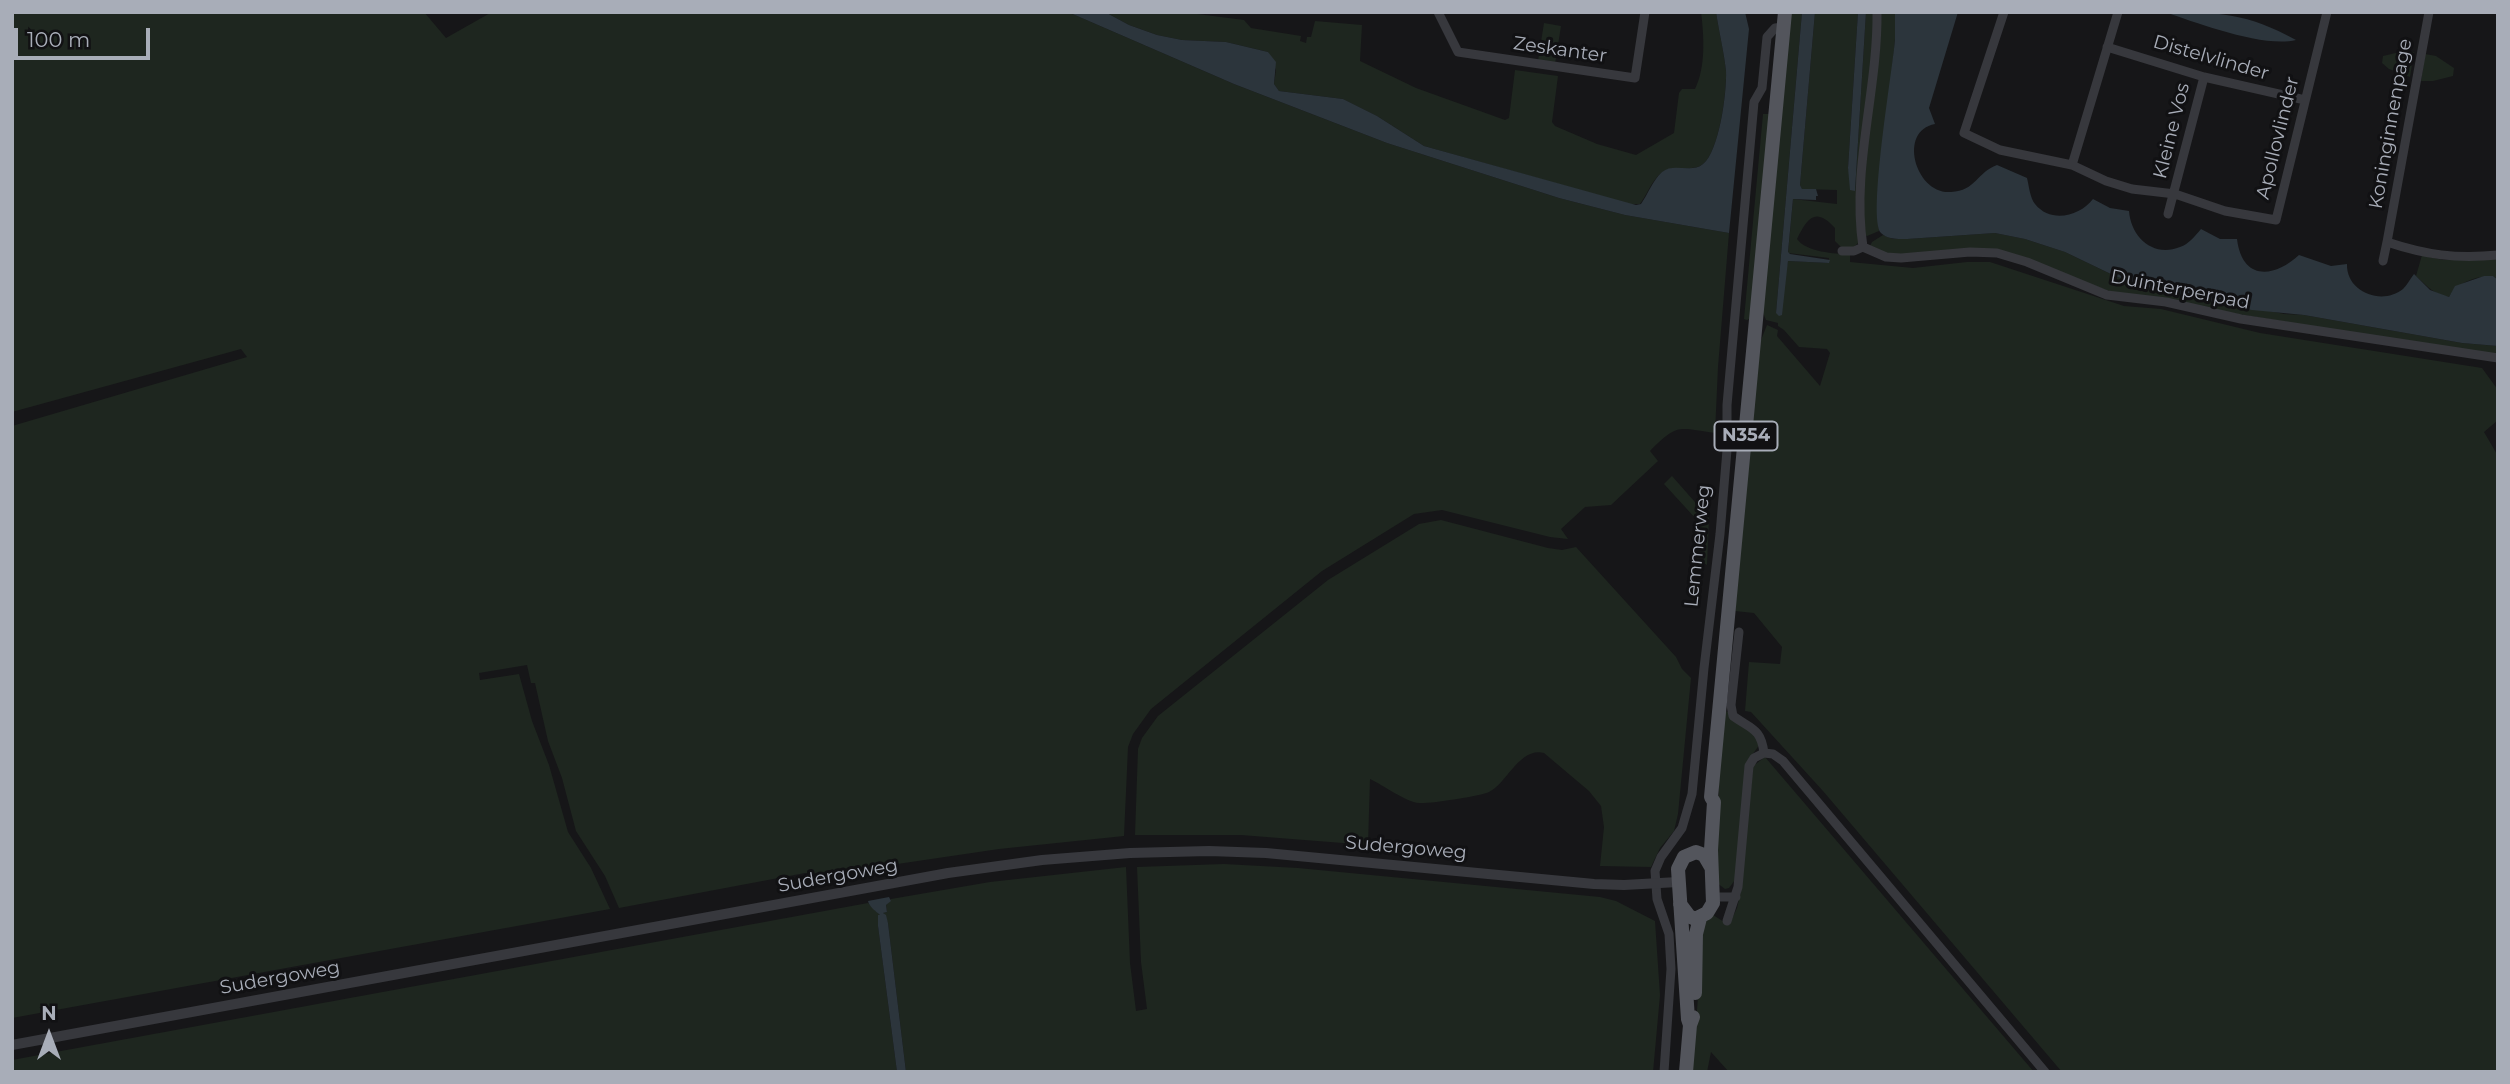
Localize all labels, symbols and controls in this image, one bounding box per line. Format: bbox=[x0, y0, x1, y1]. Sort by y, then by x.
scale bar bbox=[18, 14, 154, 58]
text: 100 m bbox=[27, 27, 90, 52]
street label: Distelvlinder bbox=[2150, 31, 2272, 85]
street label: Zeskanter bbox=[1512, 32, 1608, 68]
street label: Koninginnenpage bbox=[2365, 37, 2417, 211]
street label: Apollovlinder bbox=[2252, 74, 2304, 202]
street label: Kleine Vos bbox=[2149, 81, 2195, 181]
street label: Duinterperpad bbox=[2108, 265, 2252, 315]
road number: N354 bbox=[1714, 422, 1778, 450]
street label: Lemmerweg bbox=[1680, 484, 1716, 608]
street label: Sudergoweg bbox=[1344, 831, 1468, 865]
street label: Sudergoweg bbox=[776, 854, 900, 898]
street label: Sudergoweg bbox=[218, 956, 342, 1000]
north arrow bbox=[14, 1000, 84, 1070]
text: N bbox=[41, 1002, 57, 1025]

